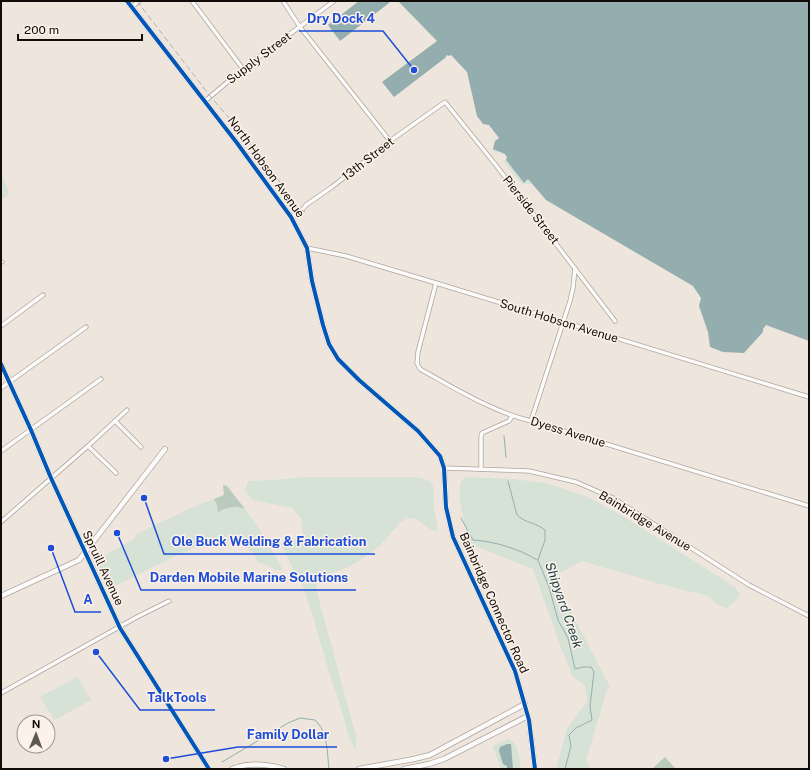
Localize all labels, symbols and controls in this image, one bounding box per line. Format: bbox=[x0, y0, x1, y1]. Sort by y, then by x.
callout: Dry Dock 4 bbox=[299, 6, 383, 31]
text: Dry Dock 4 bbox=[307, 11, 375, 26]
scale bar bbox=[18, 16, 142, 42]
text: 200 m bbox=[24, 23, 59, 37]
street label: Supply Street bbox=[224, 29, 294, 87]
street label: North Hobson Avenue bbox=[225, 114, 308, 221]
street label: 13th Street bbox=[339, 134, 397, 184]
street label: Pierside Street bbox=[500, 173, 562, 247]
street label: South Hobson Avenue bbox=[498, 296, 620, 346]
street label: Dyess Avenue bbox=[529, 414, 607, 450]
street label: Bainbridge Avenue bbox=[597, 488, 694, 554]
street label: Spruill Avenue bbox=[79, 528, 127, 608]
callout: Ole Buck Welding & Fabrication bbox=[164, 529, 375, 554]
street label: Bainbridge Connector Road bbox=[457, 530, 531, 676]
text: Ole Buck Welding & Fabrication bbox=[172, 534, 366, 549]
water label: Shipyard Creek bbox=[542, 560, 586, 650]
callout: Darden Mobile Marine Solutions bbox=[141, 565, 356, 590]
text: Darden Mobile Marine Solutions bbox=[150, 570, 348, 585]
callout: A bbox=[75, 587, 101, 612]
callout: TalkTools bbox=[140, 685, 215, 710]
text: TalkTools bbox=[147, 690, 207, 705]
north arrow bbox=[16, 714, 56, 754]
text: N bbox=[32, 718, 41, 730]
callout: Family Dollar bbox=[238, 722, 337, 747]
text: Family Dollar bbox=[247, 727, 330, 742]

